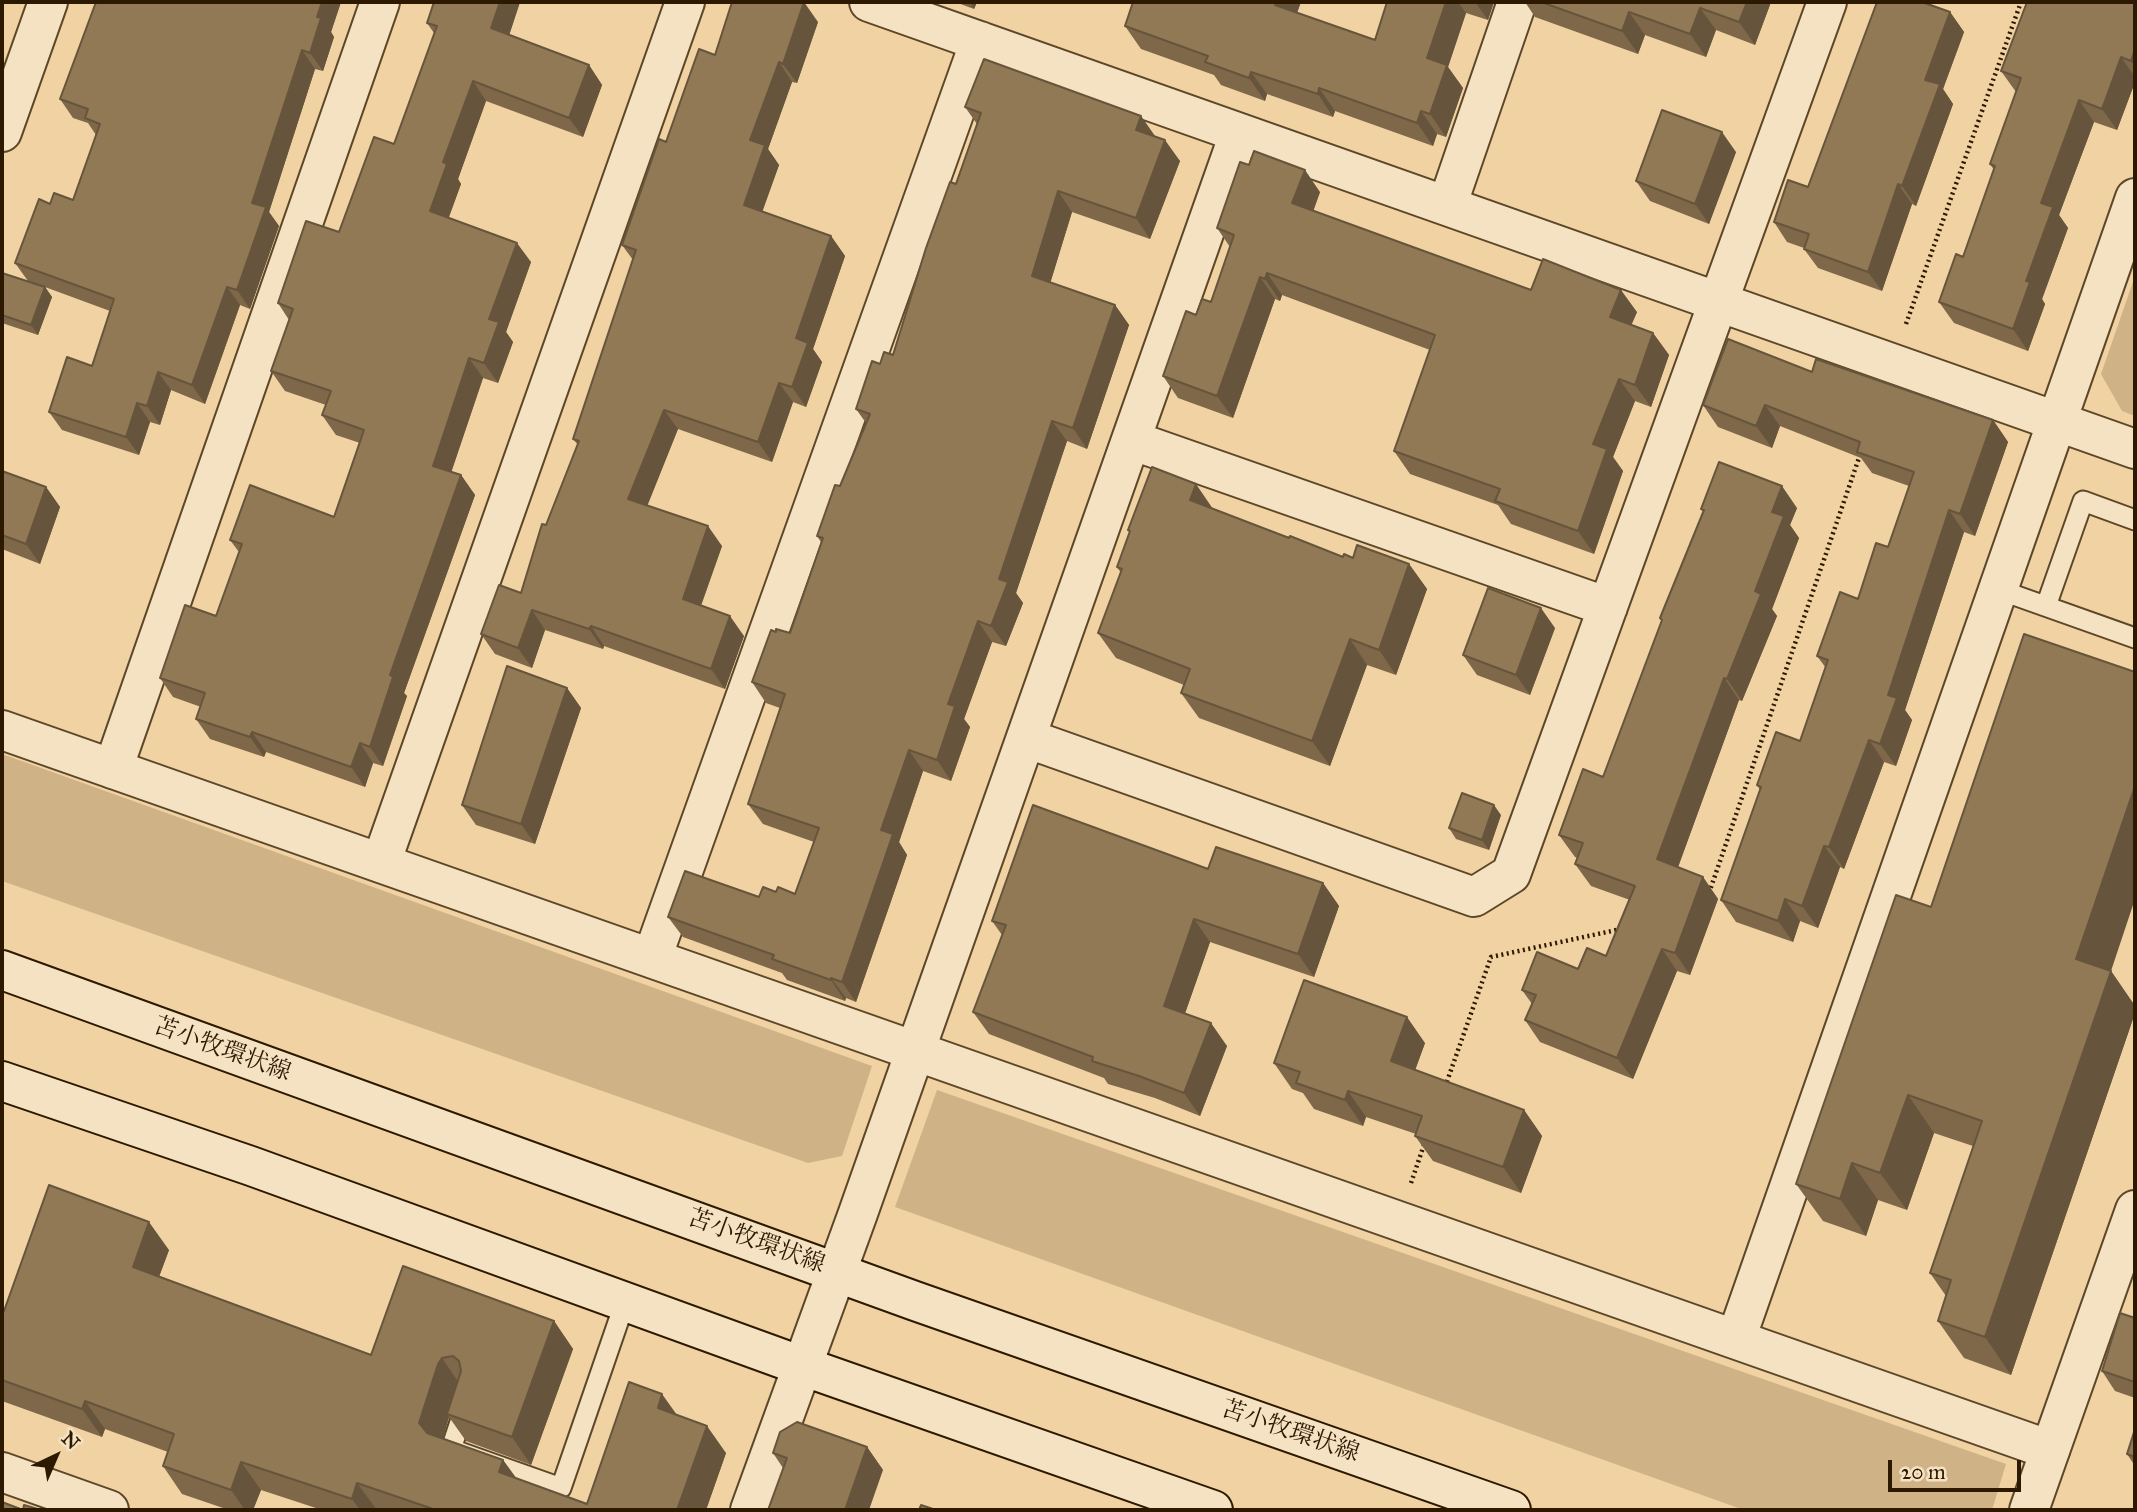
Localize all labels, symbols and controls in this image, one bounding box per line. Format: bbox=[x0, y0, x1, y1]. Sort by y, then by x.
street label: 苫小牧環状線 bbox=[149, 1012, 295, 1088]
street label: 苫小牧環状線 bbox=[683, 1204, 829, 1280]
street label: 苫小牧環状線 bbox=[1217, 1395, 1363, 1469]
north arrow bbox=[21, 1421, 91, 1491]
text: N bbox=[57, 1427, 85, 1454]
scale bar bbox=[1892, 1446, 2025, 1490]
text: 20 m bbox=[1901, 1459, 1946, 1485]

